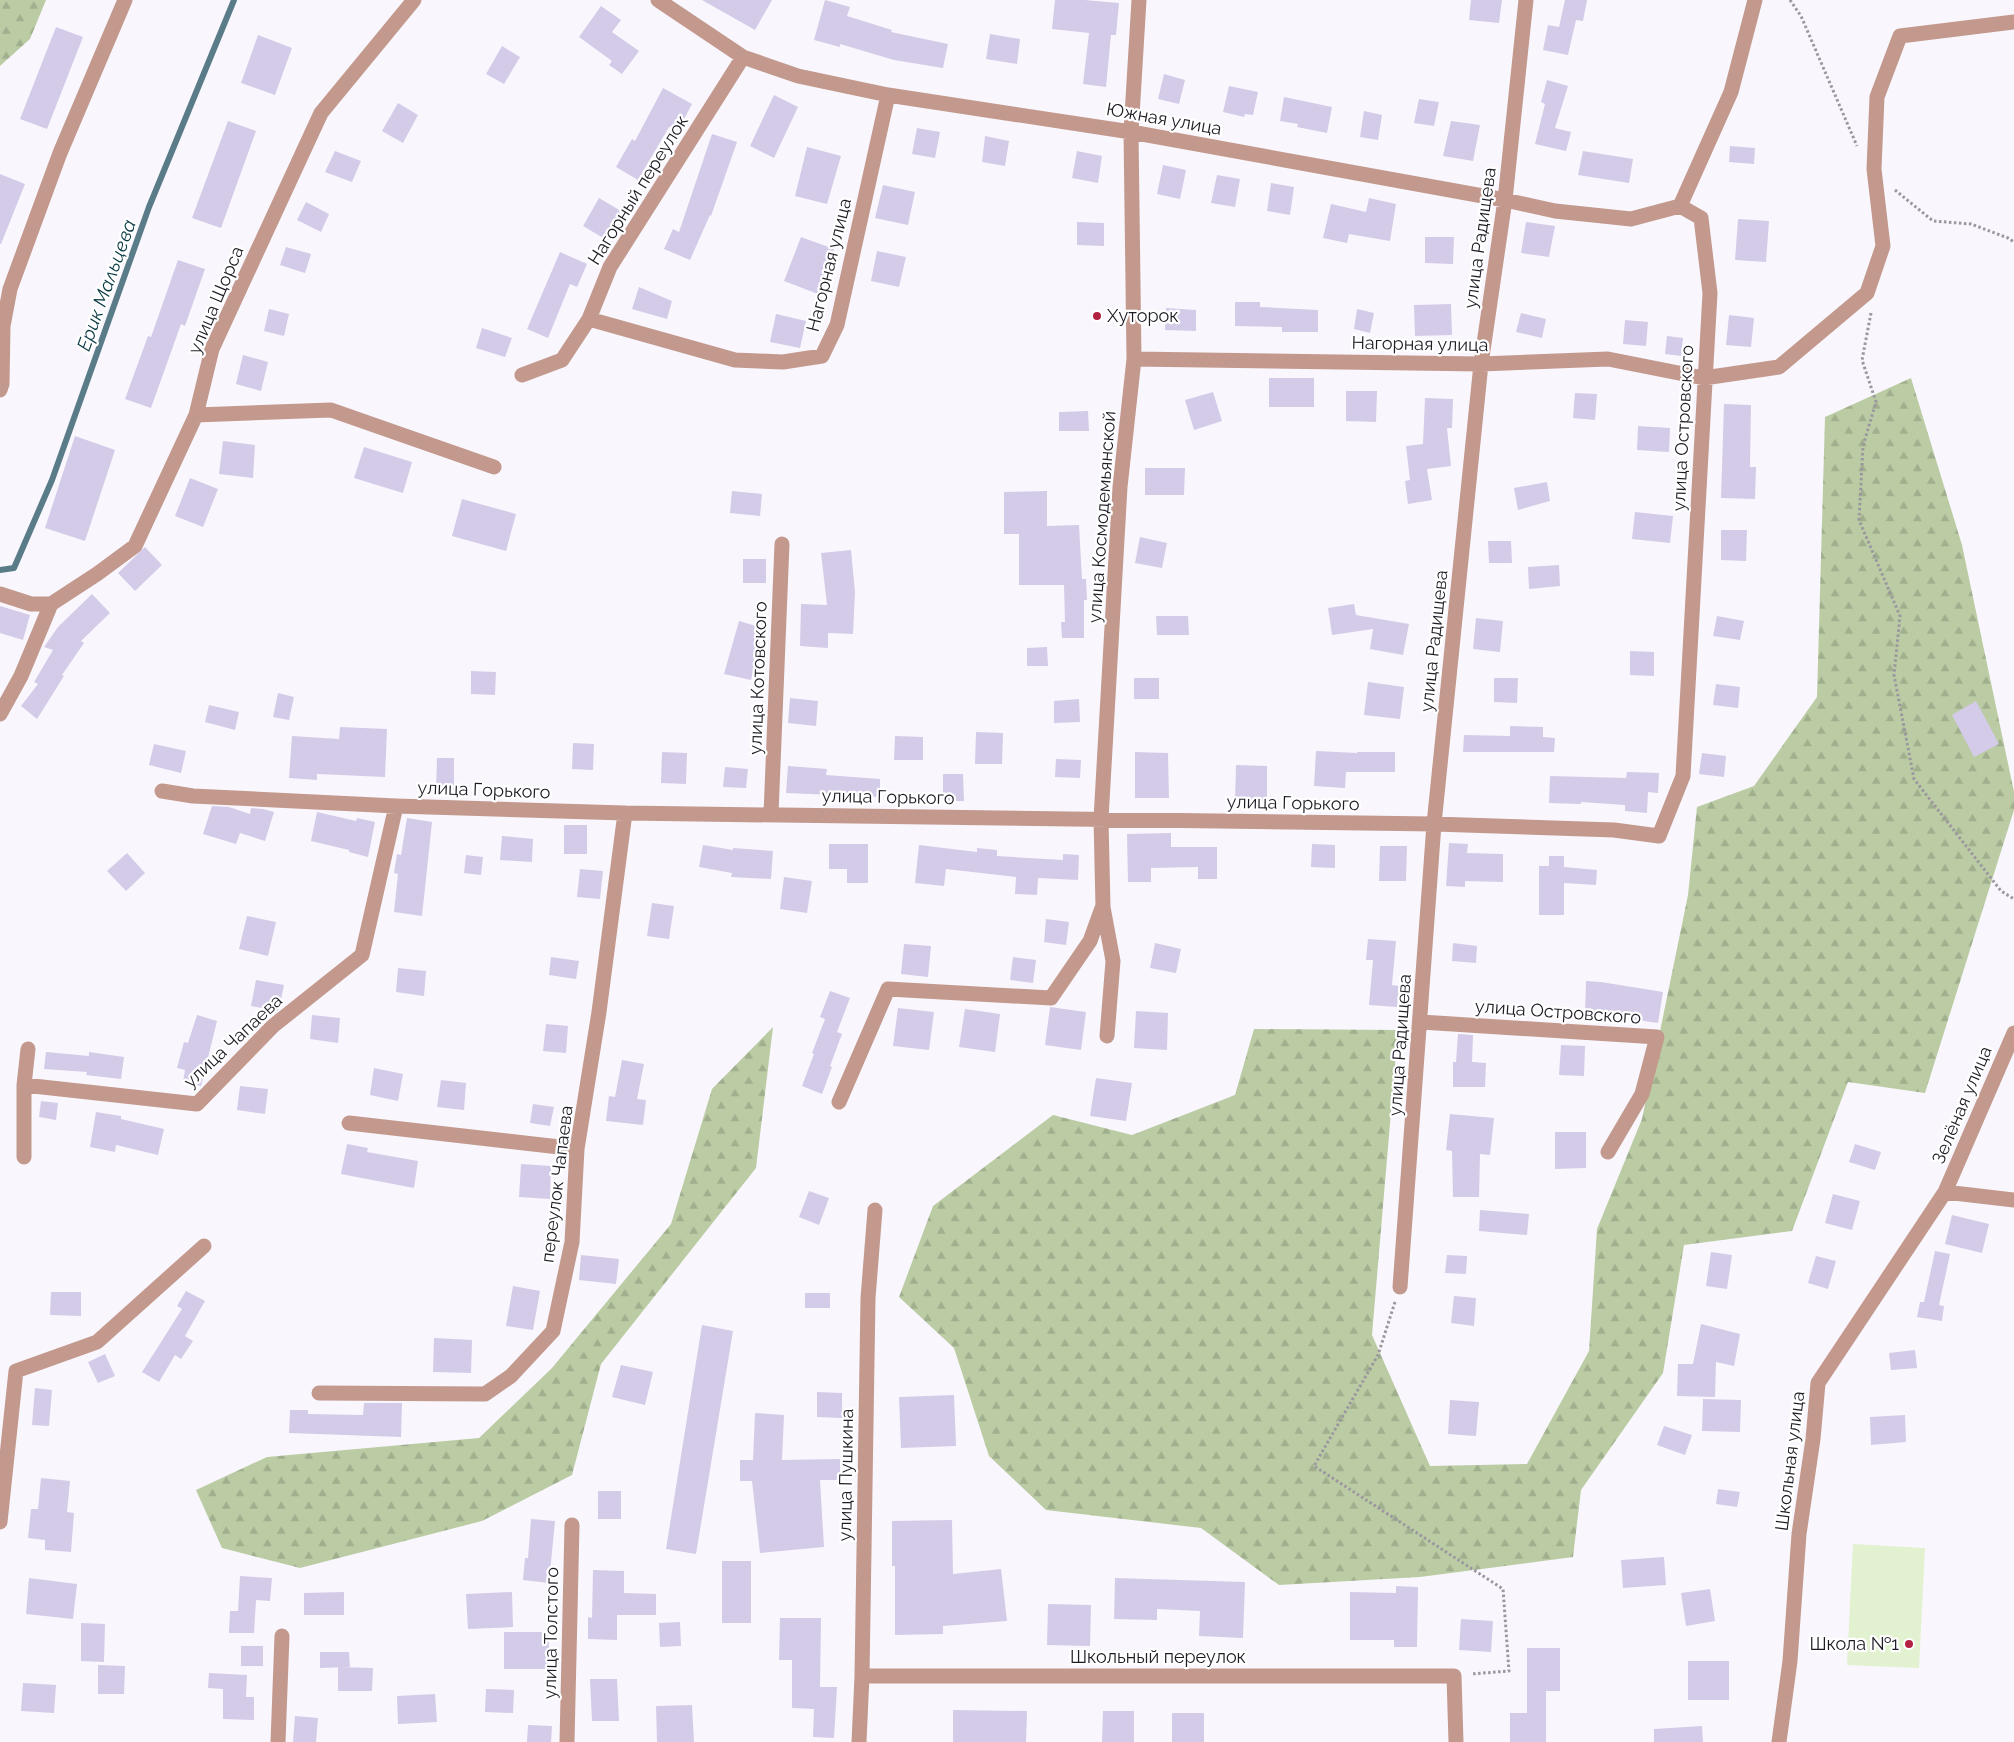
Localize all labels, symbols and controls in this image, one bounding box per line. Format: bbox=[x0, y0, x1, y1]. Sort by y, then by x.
street label: Южная улица bbox=[1105, 98, 1223, 139]
street label: Нагорный переулок bbox=[583, 111, 692, 268]
street label: улица Радищева bbox=[1459, 166, 1500, 310]
street label: Нагорная улица bbox=[802, 196, 855, 334]
water label: Ерик Мальцева bbox=[72, 216, 140, 354]
street label: улица Щорса bbox=[183, 243, 248, 357]
place label: Хуторок bbox=[1107, 305, 1179, 326]
marker: Хуторок bbox=[1091, 310, 1103, 322]
street label: Нагорная улица bbox=[1351, 332, 1489, 355]
street label: улица Островского bbox=[1668, 344, 1697, 512]
street label: улица Космодемьянской bbox=[1084, 410, 1119, 624]
street label: улица Радищева bbox=[1416, 569, 1451, 713]
street label: улица Котовского bbox=[744, 601, 771, 755]
street label: улица Горького bbox=[417, 777, 551, 802]
street label: улица Горького bbox=[821, 785, 955, 808]
street label: улица Горького bbox=[1226, 791, 1360, 814]
street label: улица Радищева bbox=[1384, 973, 1415, 1117]
street label: улица Чапаева bbox=[179, 990, 286, 1092]
street label: улица Островского bbox=[1474, 995, 1642, 1028]
street label: Зелёная улица bbox=[1927, 1043, 1996, 1167]
street label: переулок Чапаева bbox=[536, 1104, 577, 1264]
street label: Школьная улица bbox=[1771, 1390, 1808, 1532]
street label: улица Пушкина bbox=[834, 1408, 857, 1542]
street label: улица Толстого bbox=[539, 1566, 562, 1699]
place label: Школа №1 bbox=[1809, 1633, 1899, 1654]
marker: Школа №1 bbox=[1903, 1638, 1915, 1650]
street label: Школьный переулок bbox=[1070, 1646, 1246, 1667]

